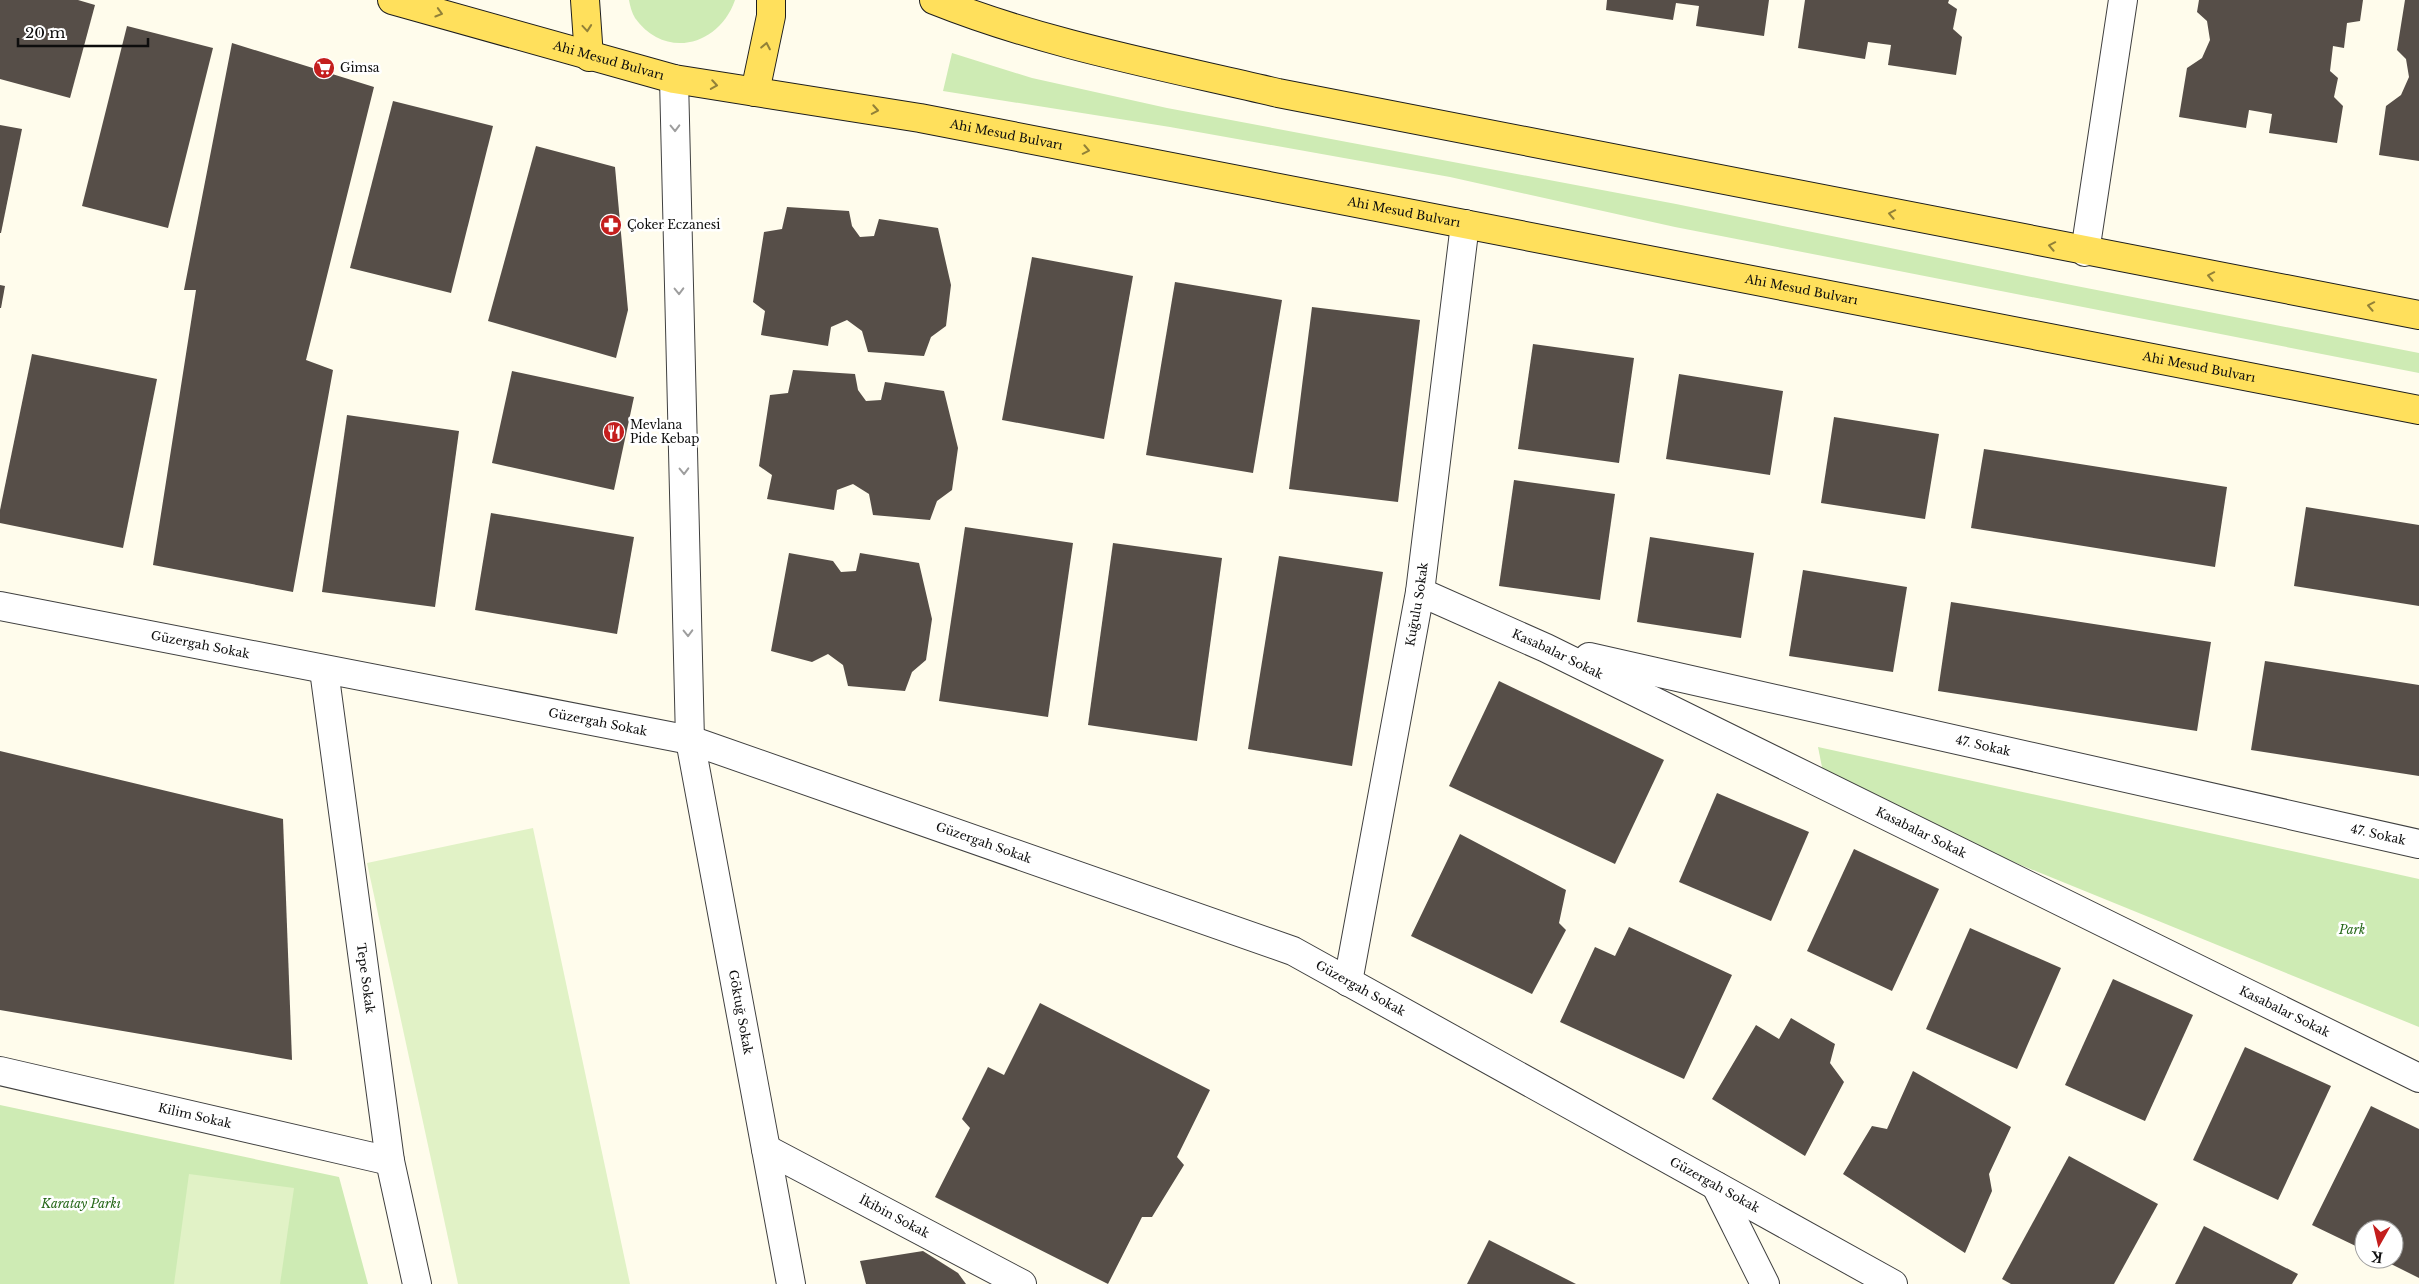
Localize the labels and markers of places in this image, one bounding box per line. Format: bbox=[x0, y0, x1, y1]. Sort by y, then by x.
supermarket icon: Gimsa bbox=[312, 56, 336, 80]
place label: Gimsa bbox=[340, 60, 380, 75]
pharmacy icon: Çoker Eczanesi bbox=[599, 213, 623, 237]
place label: Çoker Eczanesi bbox=[627, 217, 720, 232]
place label: Mevlana Pide Kebap bbox=[630, 417, 699, 446]
restaurant icon: Mevlana Pide Kebap bbox=[602, 420, 626, 444]

